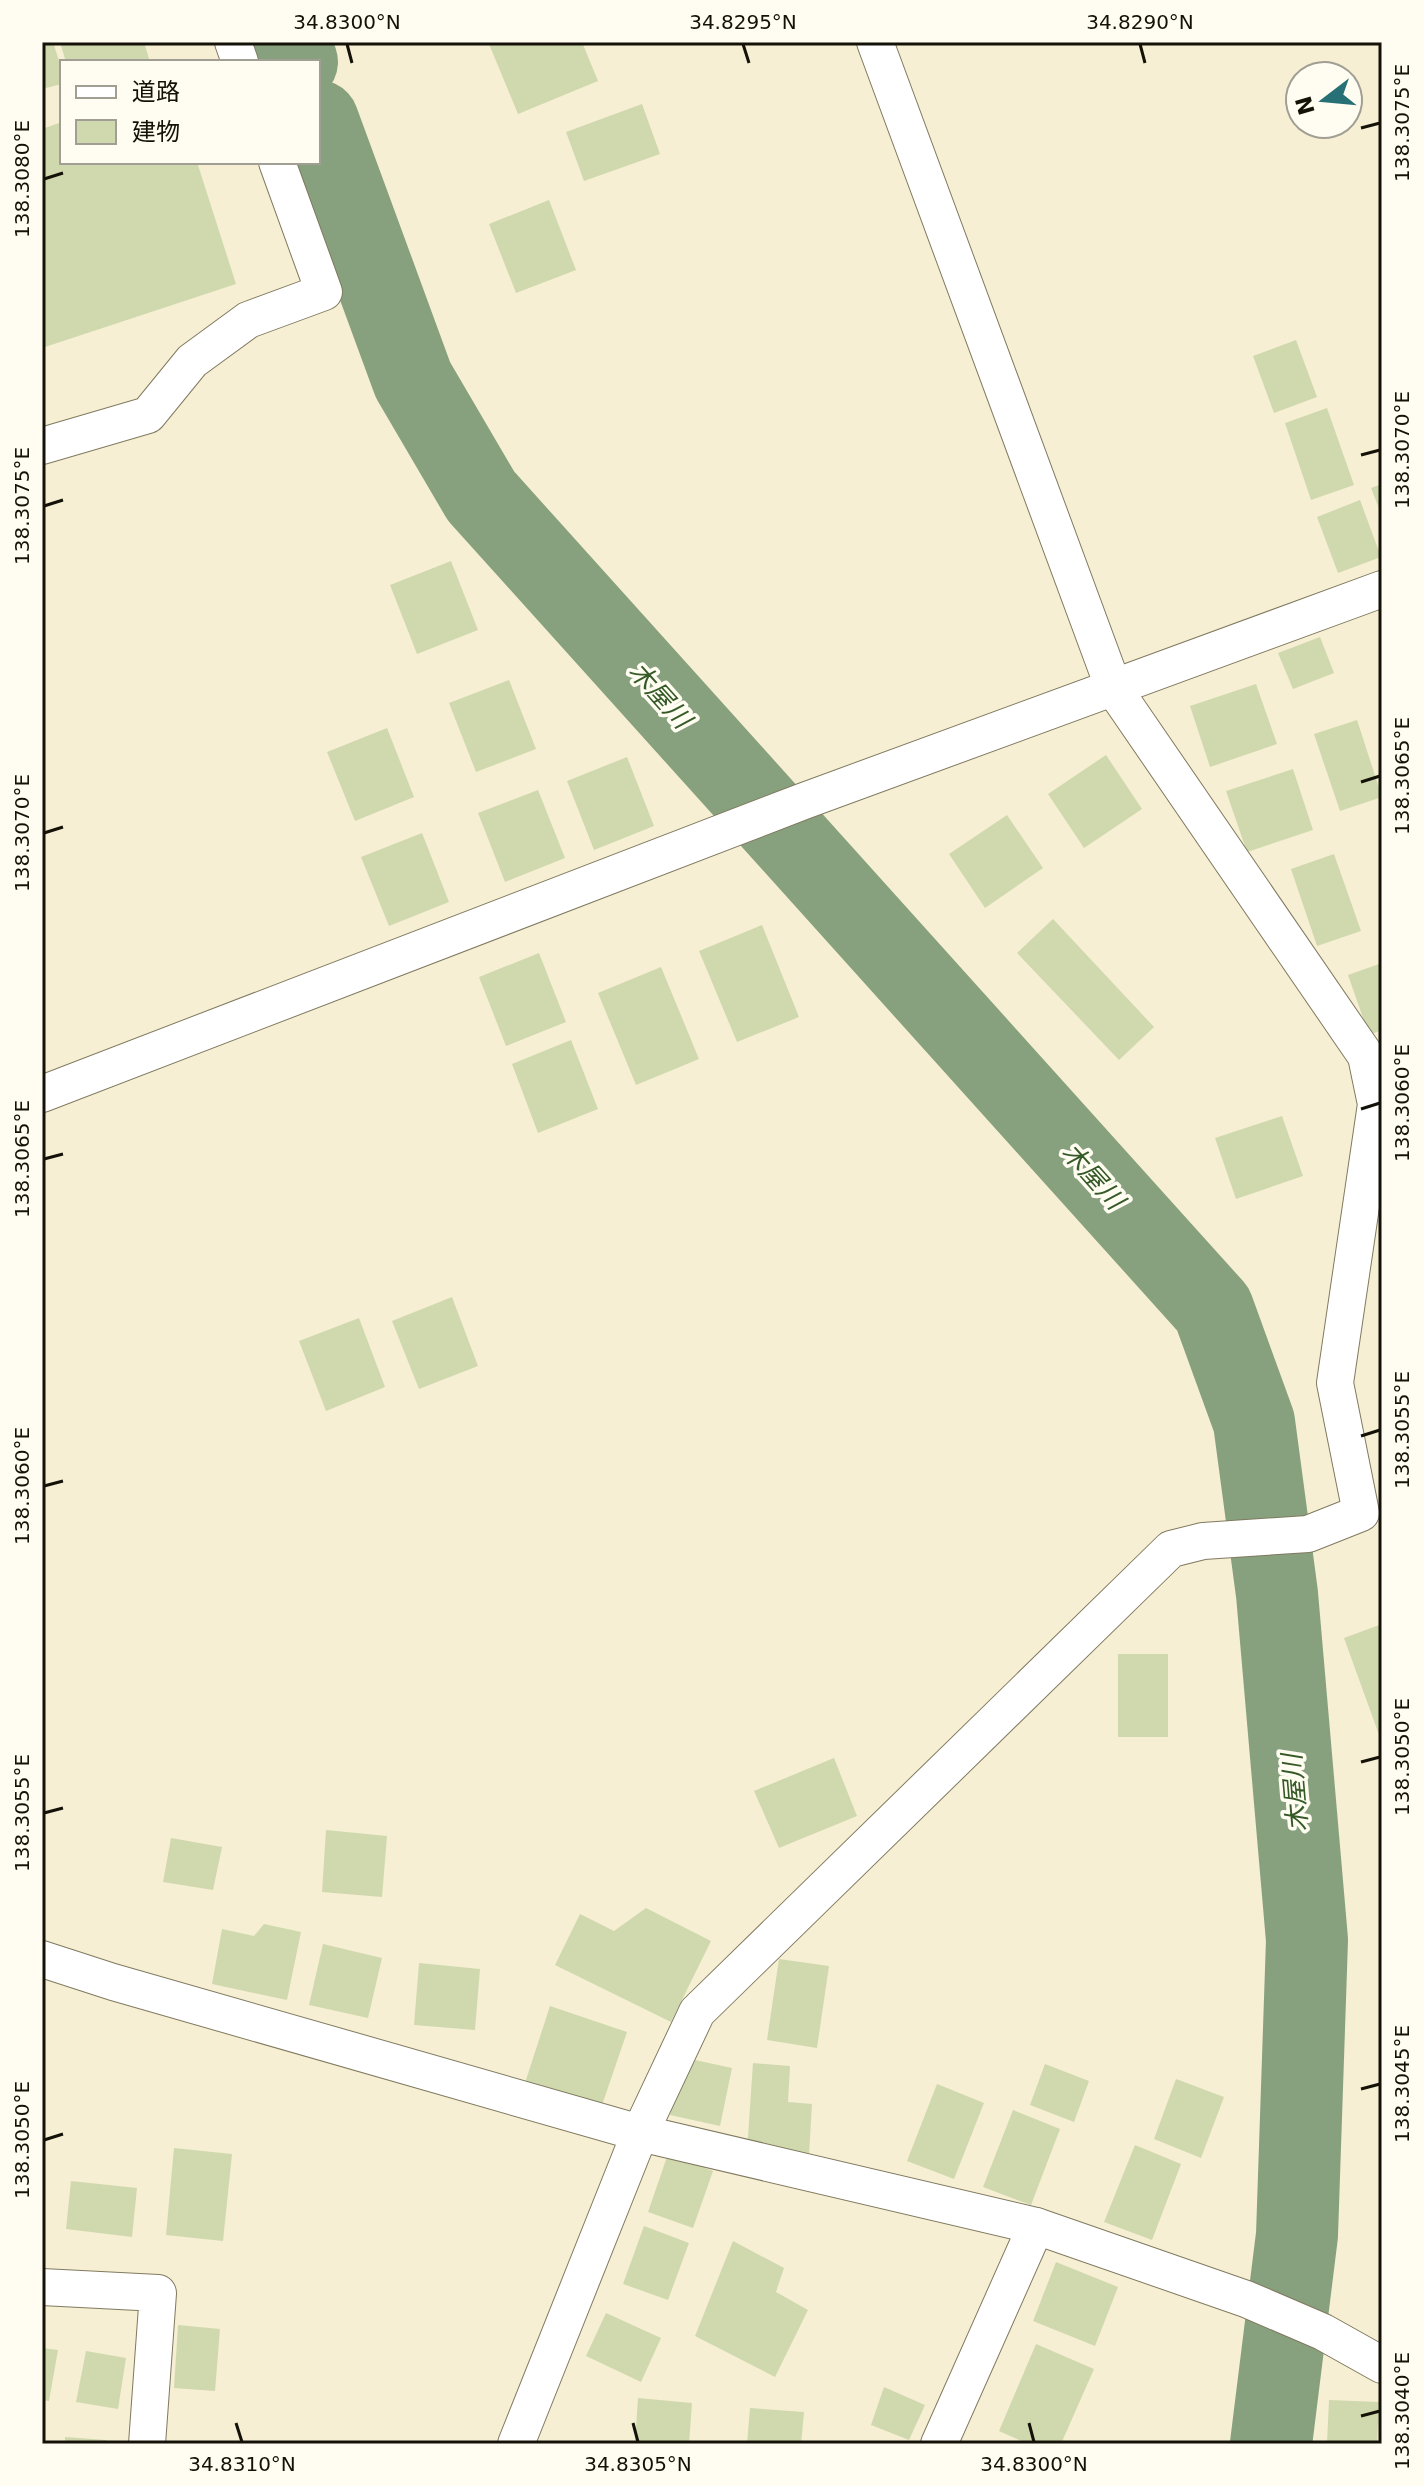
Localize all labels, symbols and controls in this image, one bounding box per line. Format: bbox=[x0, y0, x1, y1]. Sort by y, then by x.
text: 34.8300°N bbox=[293, 10, 401, 34]
text: 34.8295°N bbox=[689, 10, 797, 34]
text: 34.8290°N bbox=[1086, 10, 1194, 34]
legend bbox=[60, 60, 320, 164]
north arrow bbox=[1284, 60, 1364, 140]
text: 138.3075°E bbox=[1390, 64, 1414, 182]
text: 道路 bbox=[132, 78, 180, 106]
text: N bbox=[1291, 93, 1320, 118]
text: 建物 bbox=[132, 118, 180, 146]
text: 138.3080°E bbox=[10, 120, 34, 238]
text: 138.3070°E bbox=[1390, 391, 1414, 509]
text: 138.3075°E bbox=[10, 447, 34, 565]
water label: 木屋川 bbox=[623, 656, 699, 736]
text: 138.3065°E bbox=[1390, 717, 1414, 835]
text: 138.3070°E bbox=[10, 774, 34, 892]
text: 138.3060°E bbox=[1390, 1044, 1414, 1162]
text: 138.3065°E bbox=[10, 1100, 34, 1218]
water label: 木屋川 bbox=[1056, 1137, 1132, 1217]
text: 138.3055°E bbox=[1390, 1371, 1414, 1489]
text: 138.3060°E bbox=[10, 1427, 34, 1545]
text: 138.3050°E bbox=[1390, 1698, 1414, 1816]
water label: 木屋川 bbox=[1276, 1750, 1313, 1833]
text: 138.3055°E bbox=[10, 1754, 34, 1872]
text: 138.3045°E bbox=[1390, 2025, 1414, 2143]
text: 138.3050°E bbox=[10, 2081, 34, 2199]
text: 138.3040°E bbox=[1390, 2352, 1414, 2470]
text: 34.8310°N bbox=[188, 2452, 296, 2476]
text: 34.8305°N bbox=[584, 2452, 692, 2476]
text: 34.8300°N bbox=[980, 2452, 1088, 2476]

